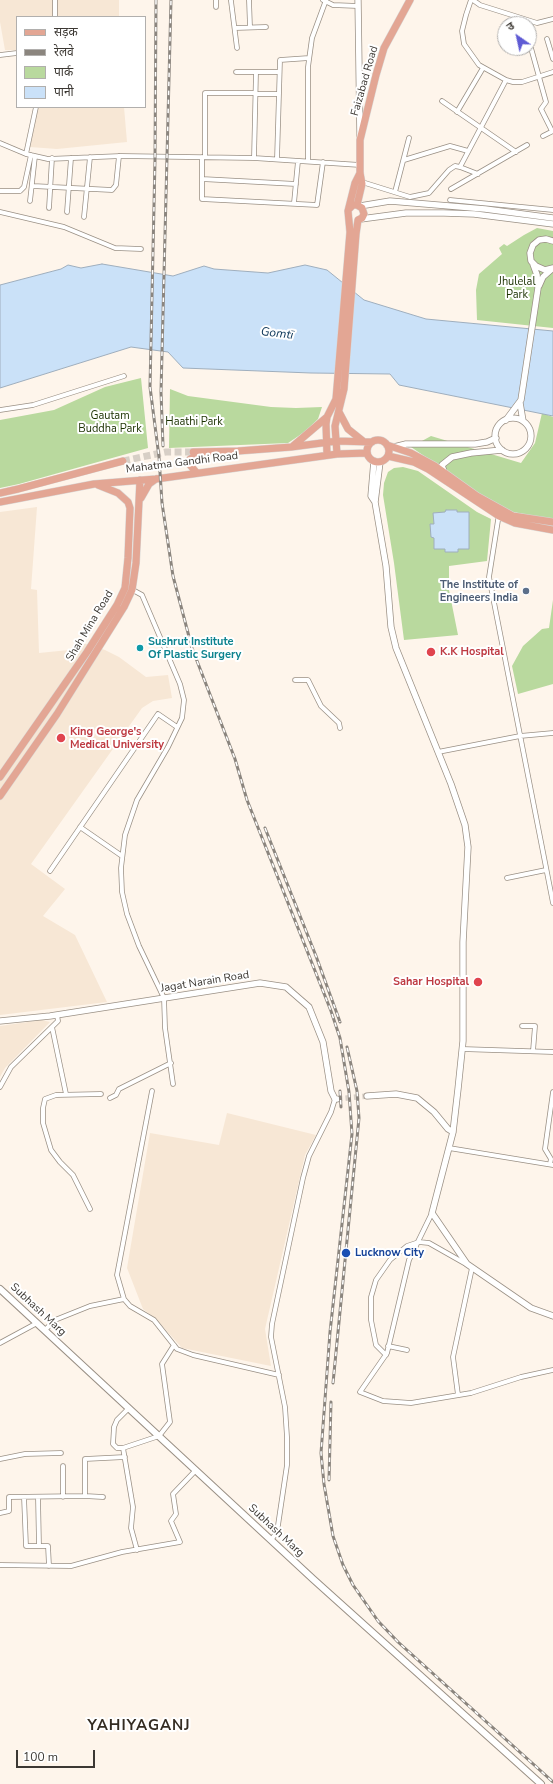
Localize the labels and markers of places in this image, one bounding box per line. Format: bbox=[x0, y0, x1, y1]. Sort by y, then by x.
place label: The Institute of Engineers India bbox=[440, 578, 518, 604]
marker: The Institute of Engineers India bbox=[521, 586, 531, 596]
place label: Sushrut Institute Of Plastic Surgery bbox=[148, 635, 241, 661]
marker: Sushrut Institute Of Plastic Surgery bbox=[135, 643, 145, 653]
place label: K.K Hospital bbox=[440, 645, 504, 659]
marker: K.K Hospital bbox=[425, 646, 437, 658]
place label: King George's Medical University bbox=[70, 725, 164, 751]
marker: King George's Medical University bbox=[55, 732, 67, 744]
place label: Sahar Hospital bbox=[393, 975, 469, 989]
marker: Sahar Hospital bbox=[472, 976, 484, 988]
place label: Lucknow City bbox=[355, 1246, 424, 1260]
marker: Lucknow City bbox=[340, 1247, 352, 1259]

